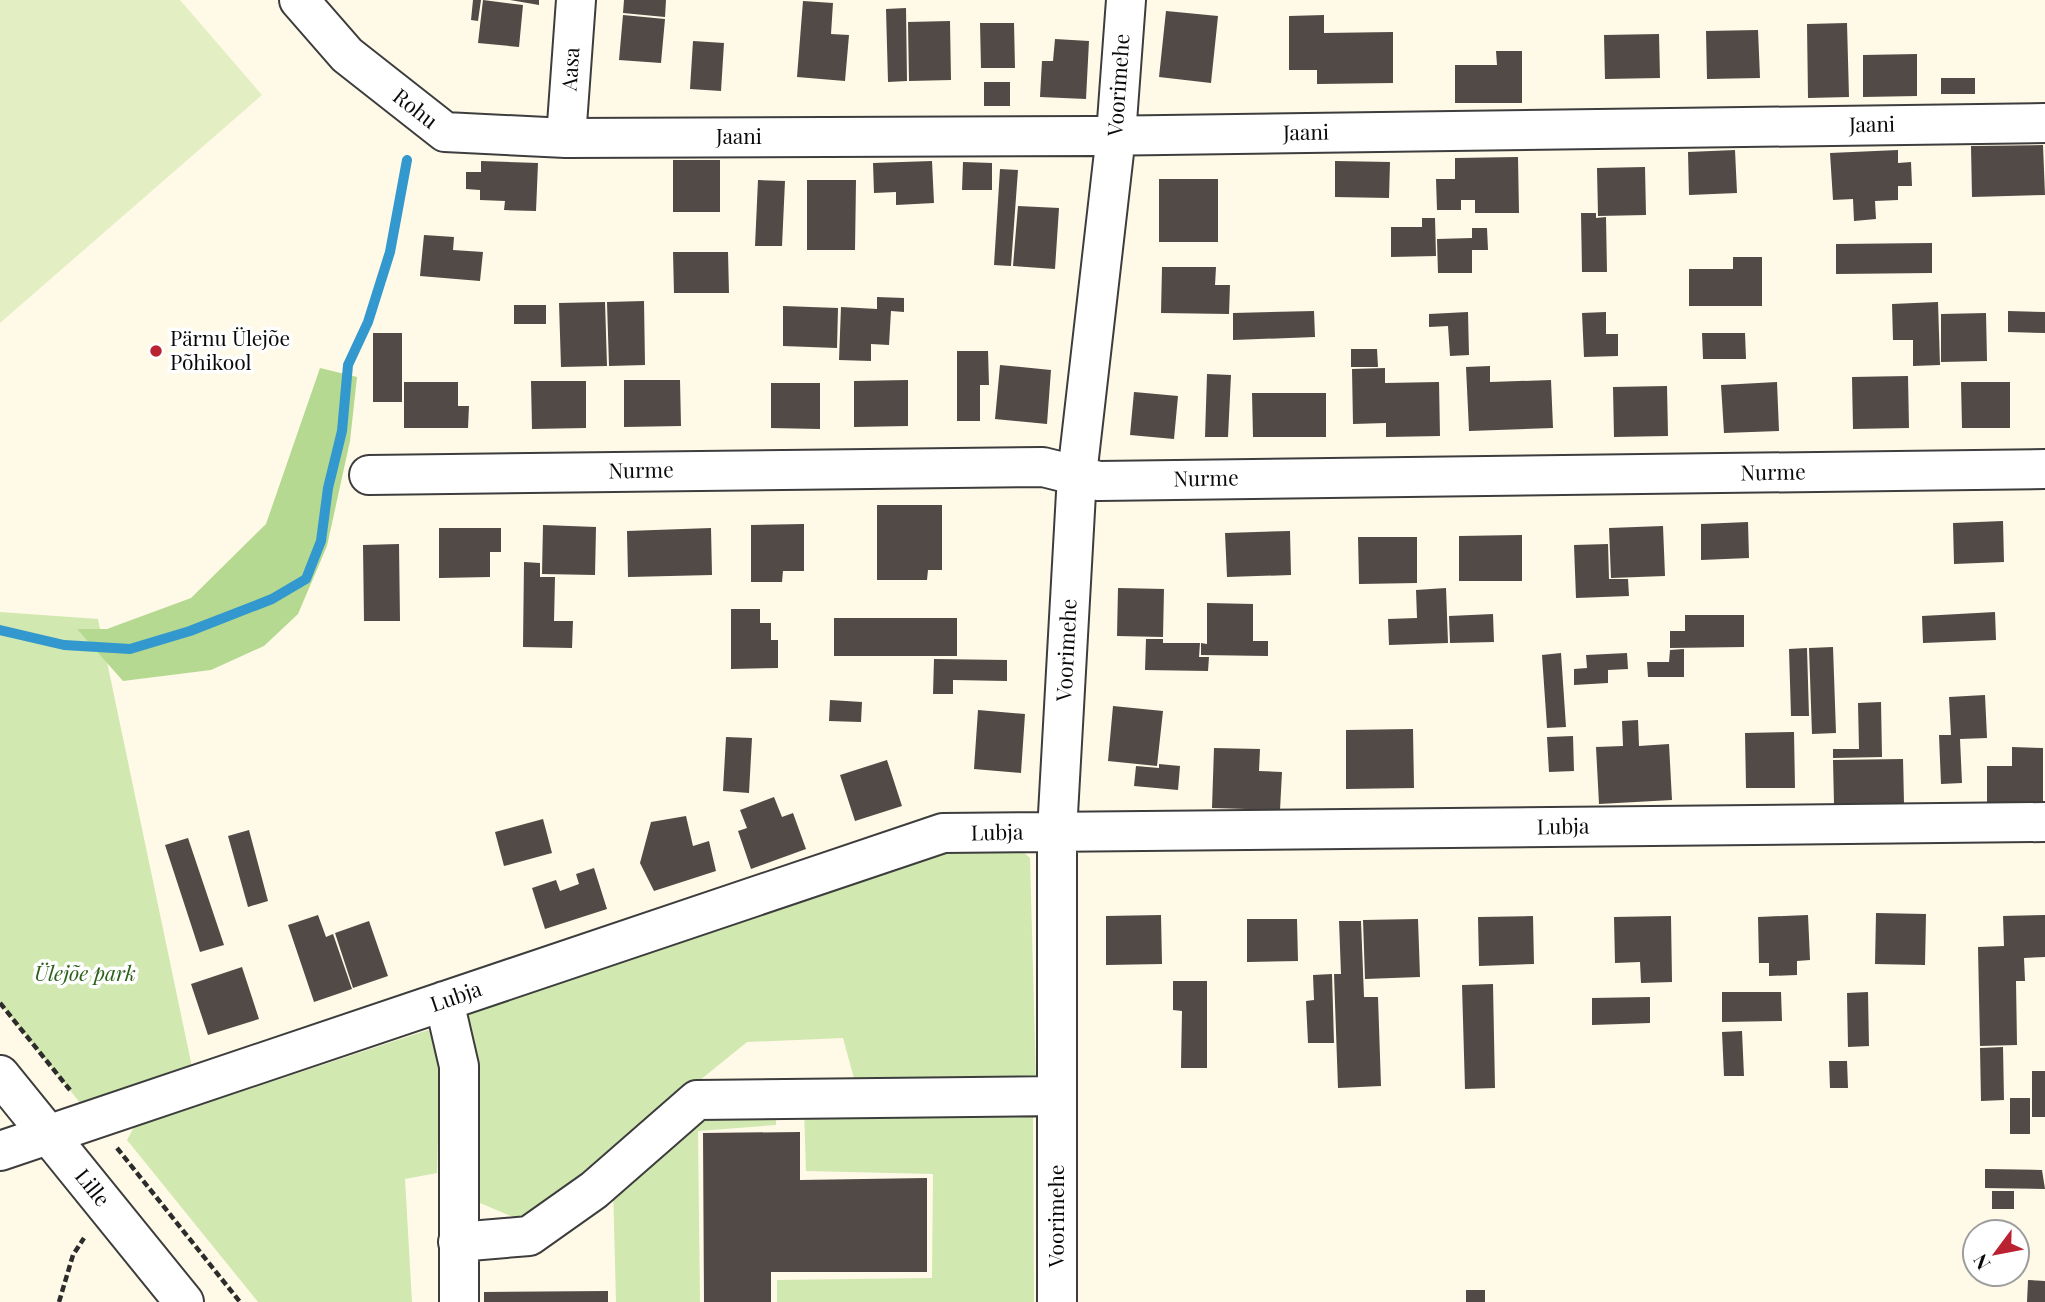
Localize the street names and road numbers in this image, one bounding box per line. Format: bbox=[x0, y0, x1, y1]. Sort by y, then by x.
street label: Voorimehe bbox=[1099, 33, 1135, 138]
street label: Aasa bbox=[553, 46, 585, 93]
street label: Rohu bbox=[388, 81, 444, 134]
street label: Jaani bbox=[1848, 109, 1895, 137]
street label: Jaani bbox=[1282, 117, 1329, 145]
street label: Jaani bbox=[715, 121, 762, 149]
street label: Nurme bbox=[608, 454, 674, 484]
street label: Nurme bbox=[1740, 456, 1806, 486]
street label: Nurme bbox=[1173, 462, 1239, 492]
street label: Voorimehe bbox=[1048, 598, 1082, 703]
street label: Lubja bbox=[1537, 811, 1590, 839]
street label: Lubja bbox=[971, 817, 1024, 845]
street label: Lubja bbox=[426, 973, 485, 1017]
street label: Lille bbox=[70, 1162, 117, 1211]
street label: Voorimehe bbox=[1041, 1165, 1069, 1268]

